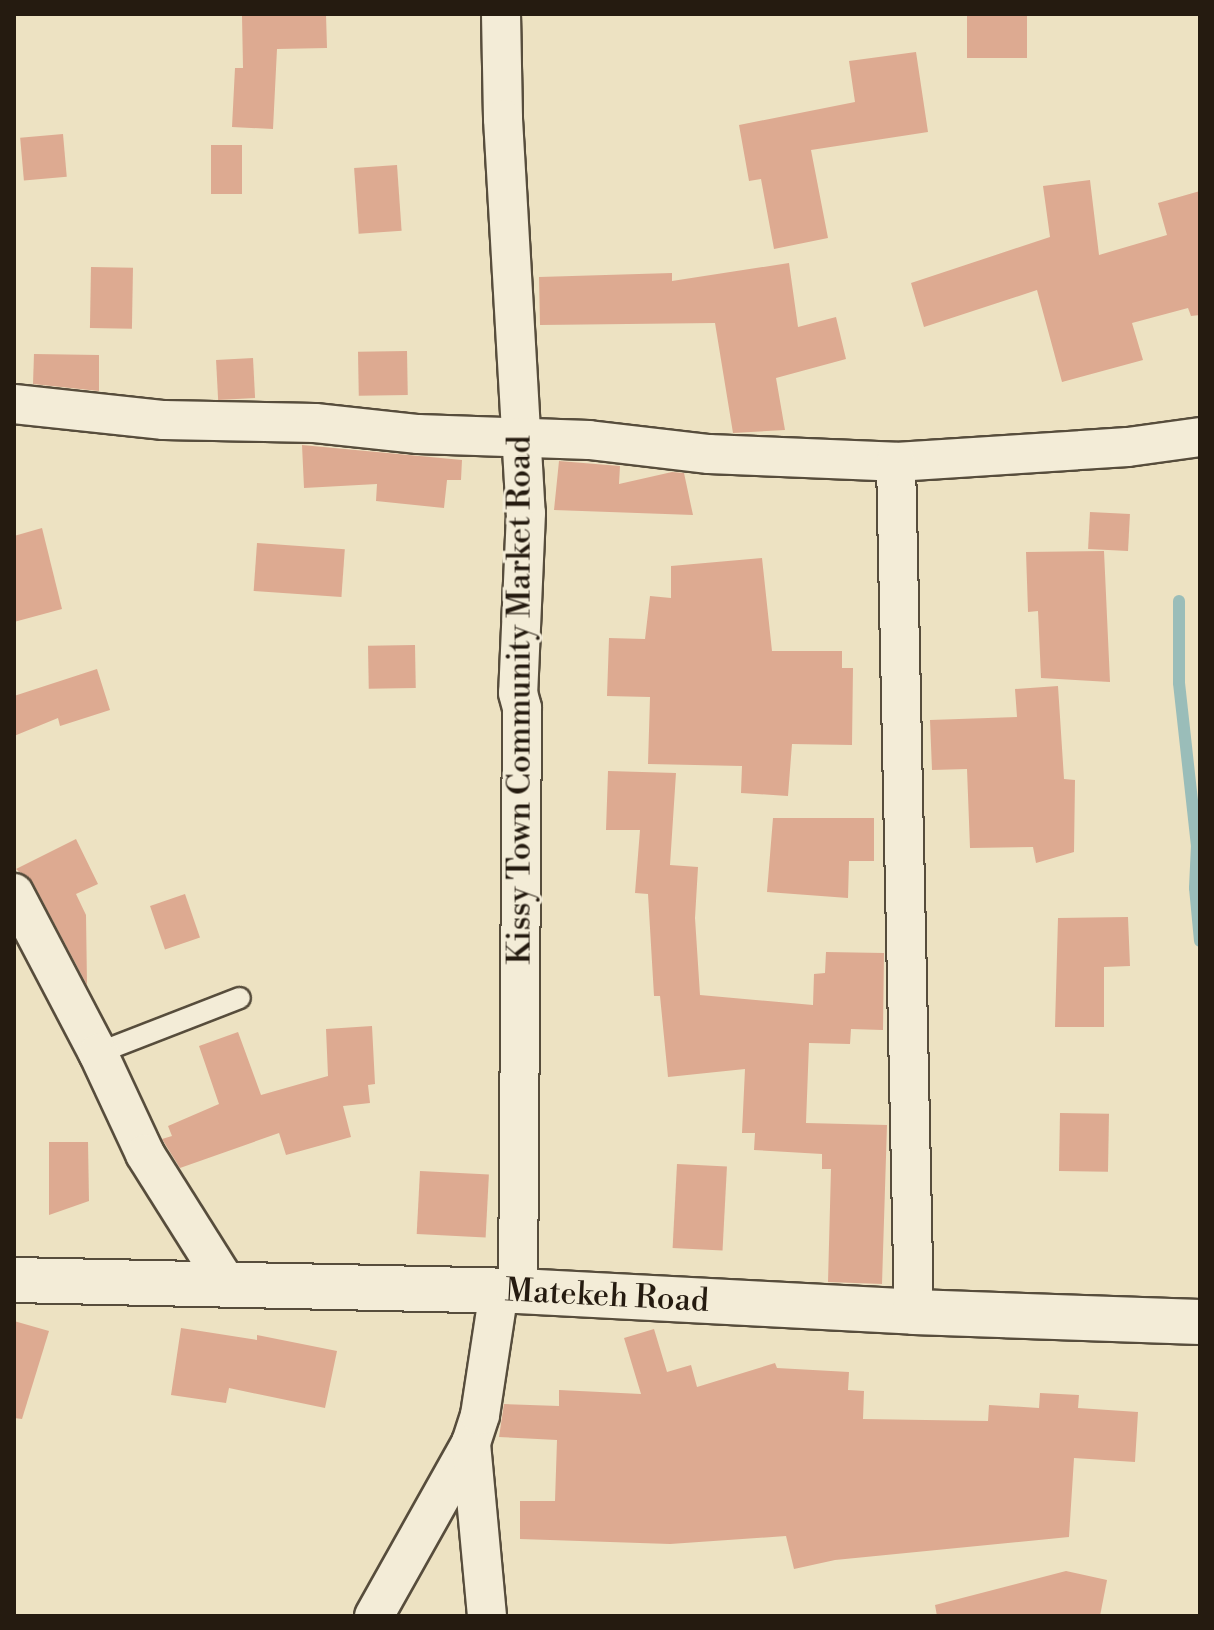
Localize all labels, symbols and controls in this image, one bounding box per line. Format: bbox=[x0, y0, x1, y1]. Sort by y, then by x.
street label: Kissy Town Community Market Road bbox=[501, 435, 539, 965]
street label: Matekeh Road bbox=[504, 1271, 710, 1321]

